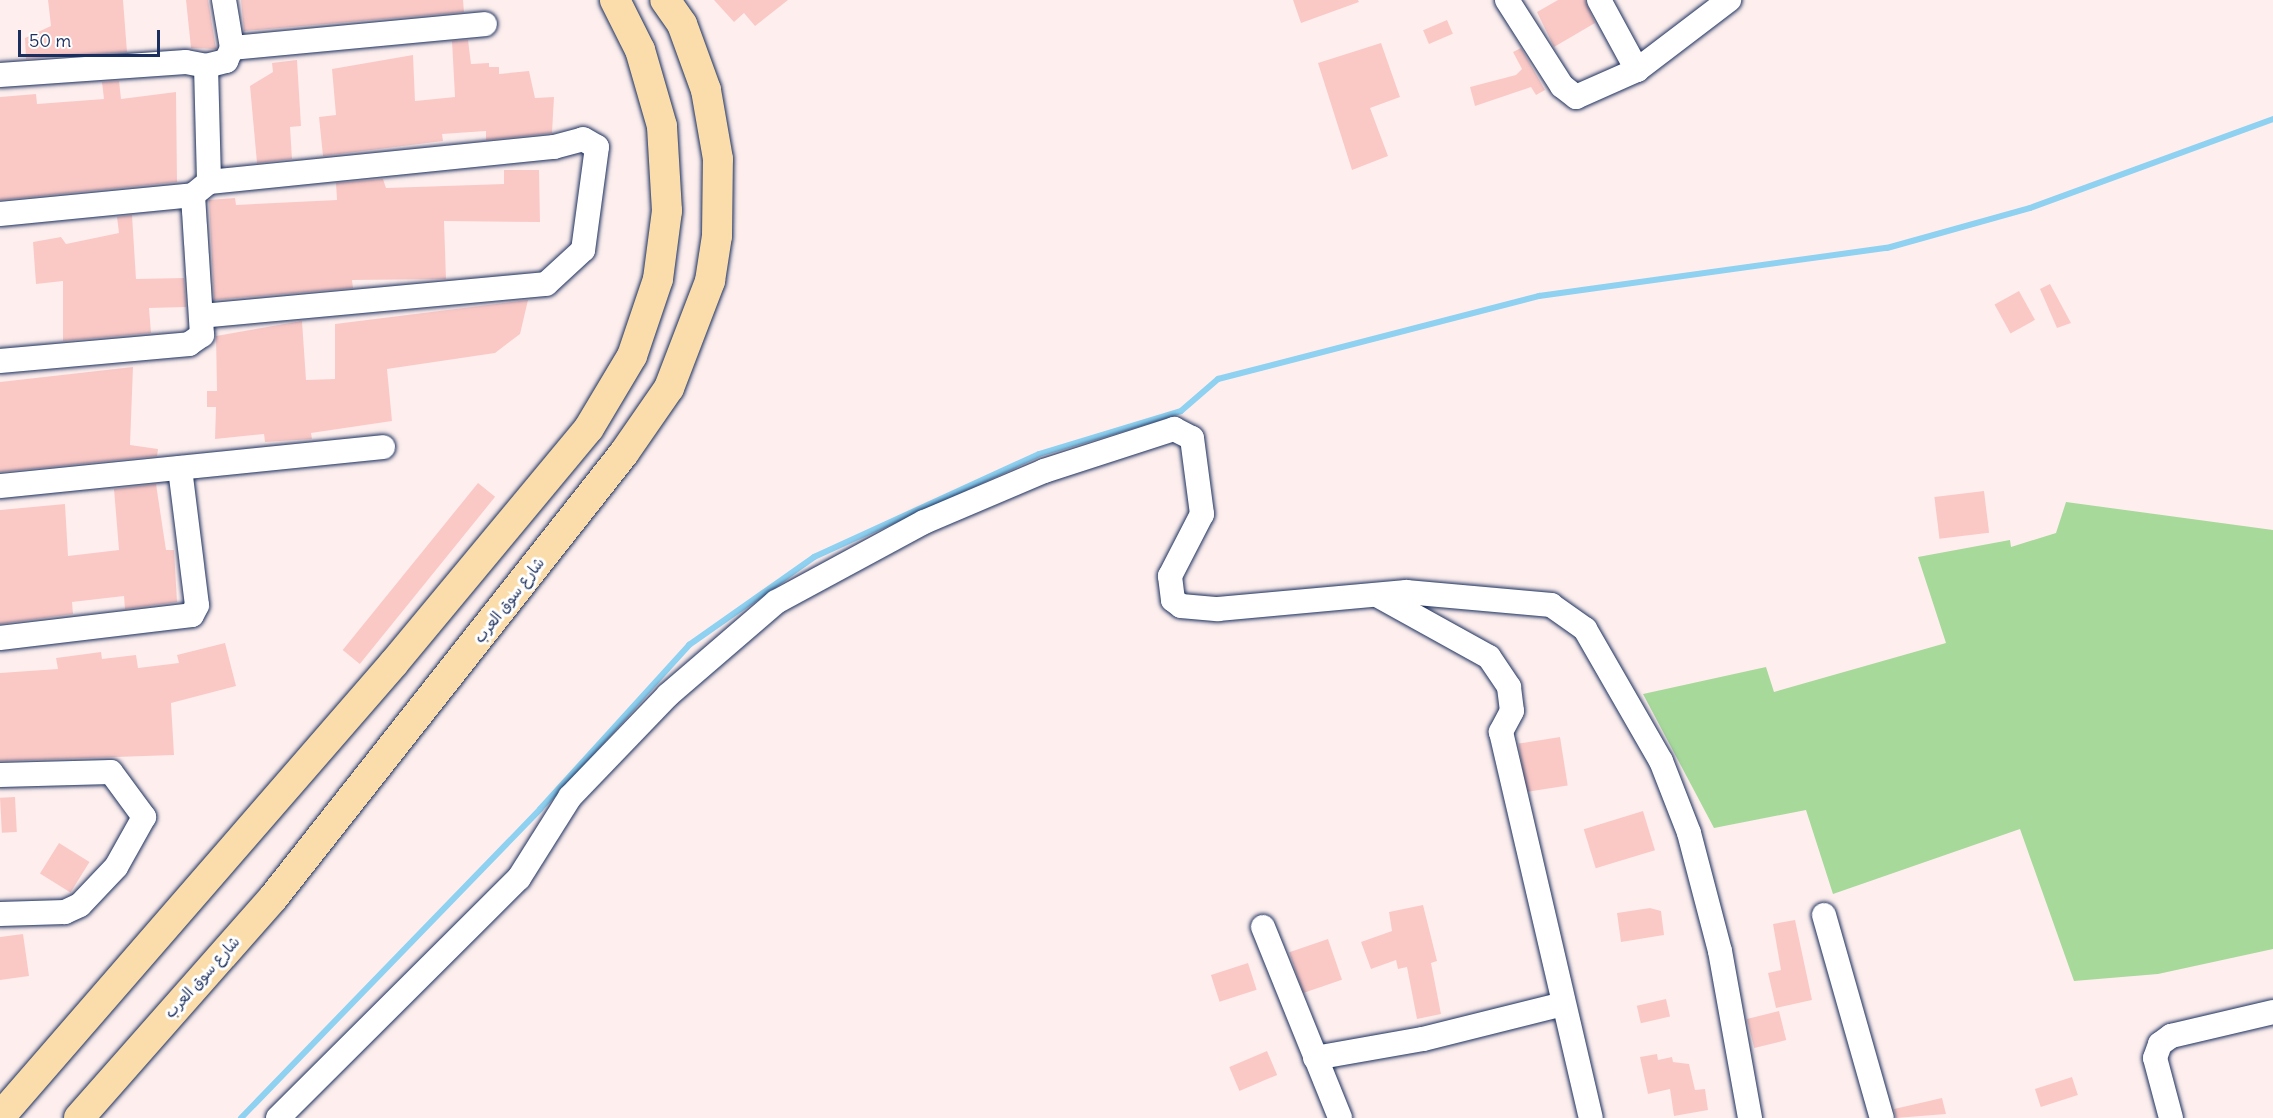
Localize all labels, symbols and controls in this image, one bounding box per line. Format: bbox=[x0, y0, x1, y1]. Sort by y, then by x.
scale bar bbox=[21, 18, 164, 56]
text: 50 m bbox=[29, 29, 71, 52]
street label: شارع سوق العرب bbox=[470, 554, 548, 646]
street label: شارع سوق العرب bbox=[161, 933, 243, 1021]

